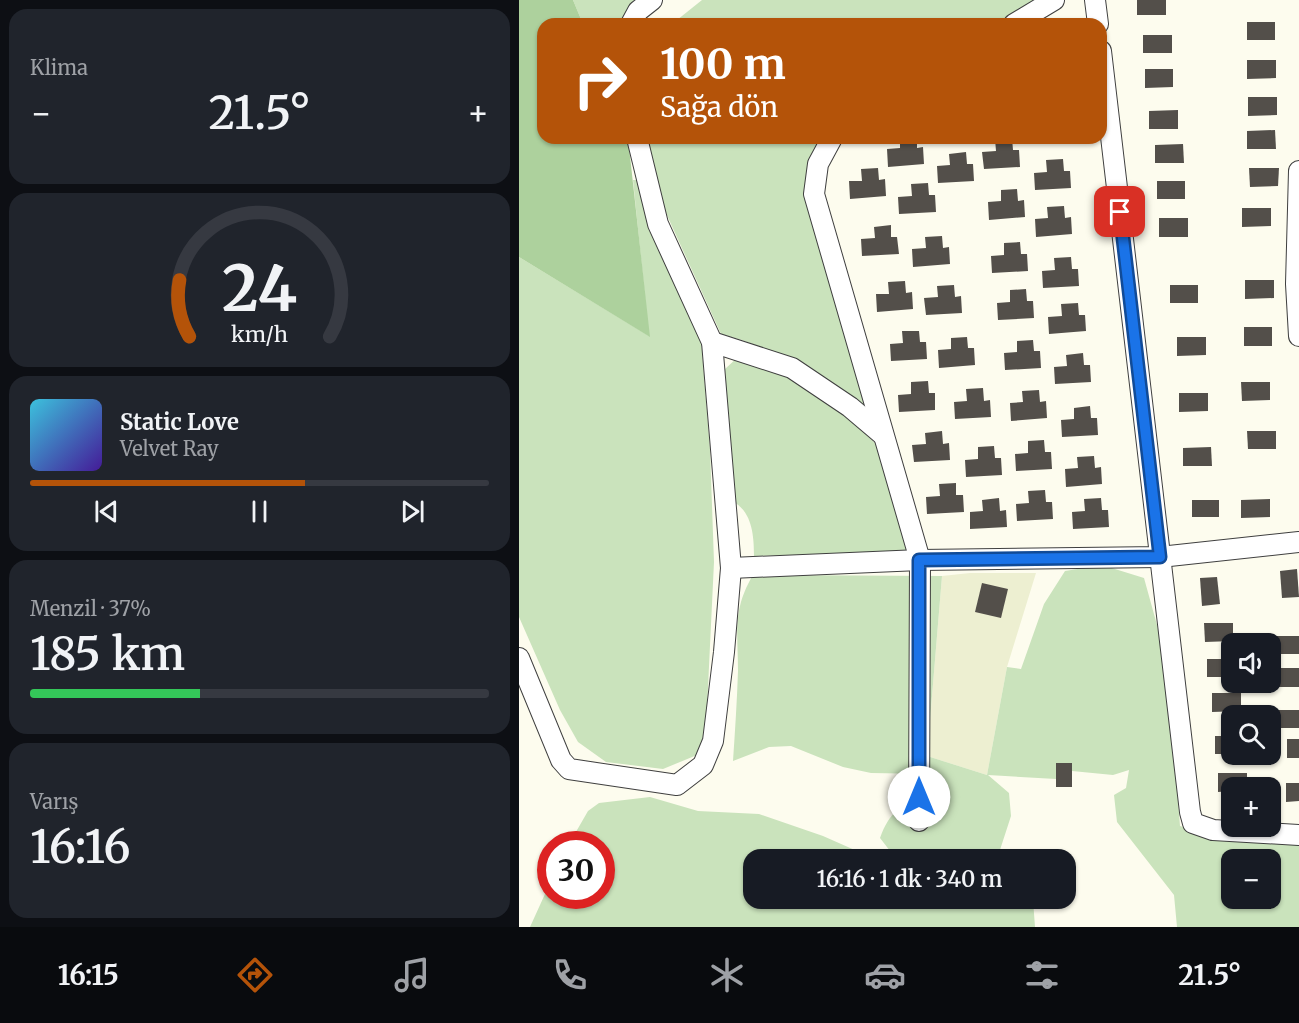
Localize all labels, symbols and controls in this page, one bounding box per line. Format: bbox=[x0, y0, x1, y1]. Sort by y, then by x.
text: 100 m bbox=[660, 38, 786, 90]
icon: right bbox=[561, 42, 639, 120]
text: Klima bbox=[30, 55, 88, 80]
text: 21.5° bbox=[208, 85, 311, 141]
text: Sağa dön bbox=[660, 90, 778, 124]
text: − bbox=[30, 93, 52, 134]
text: + bbox=[467, 93, 489, 134]
pin bbox=[1094, 186, 1145, 237]
icon: arrive bbox=[1103, 195, 1136, 228]
text: 24 bbox=[222, 250, 297, 328]
text: km/h bbox=[231, 321, 288, 348]
text: Static Love bbox=[120, 408, 239, 436]
text: Velvet Ray bbox=[120, 436, 219, 461]
icon: previous bbox=[90, 495, 123, 528]
icon: pause bbox=[243, 495, 276, 528]
icon: next bbox=[396, 495, 429, 528]
text: Menzil · 37% bbox=[30, 596, 151, 621]
text: 185 km bbox=[30, 626, 185, 682]
map controls bbox=[1221, 633, 1281, 909]
button: sound bbox=[1221, 633, 1281, 693]
button: search bbox=[1221, 705, 1281, 765]
position arrow bbox=[887, 765, 951, 829]
button: + bbox=[1221, 777, 1281, 837]
text: Varış bbox=[30, 789, 78, 814]
text: 16:16 bbox=[30, 819, 131, 875]
speed limit sign: 30 bbox=[537, 831, 615, 909]
button: − bbox=[1221, 849, 1281, 909]
text: 16:16 · 1 dk · 340 m bbox=[817, 865, 1002, 893]
icon: directions bbox=[234, 954, 276, 996]
icon: music bbox=[391, 954, 433, 996]
icon: phone bbox=[549, 954, 591, 996]
icon: climate bbox=[706, 954, 748, 996]
icon: car bbox=[864, 954, 906, 996]
icon: filters bbox=[1021, 954, 1063, 996]
text: 16:15 bbox=[58, 958, 119, 992]
text: 21.5° bbox=[1178, 958, 1241, 992]

